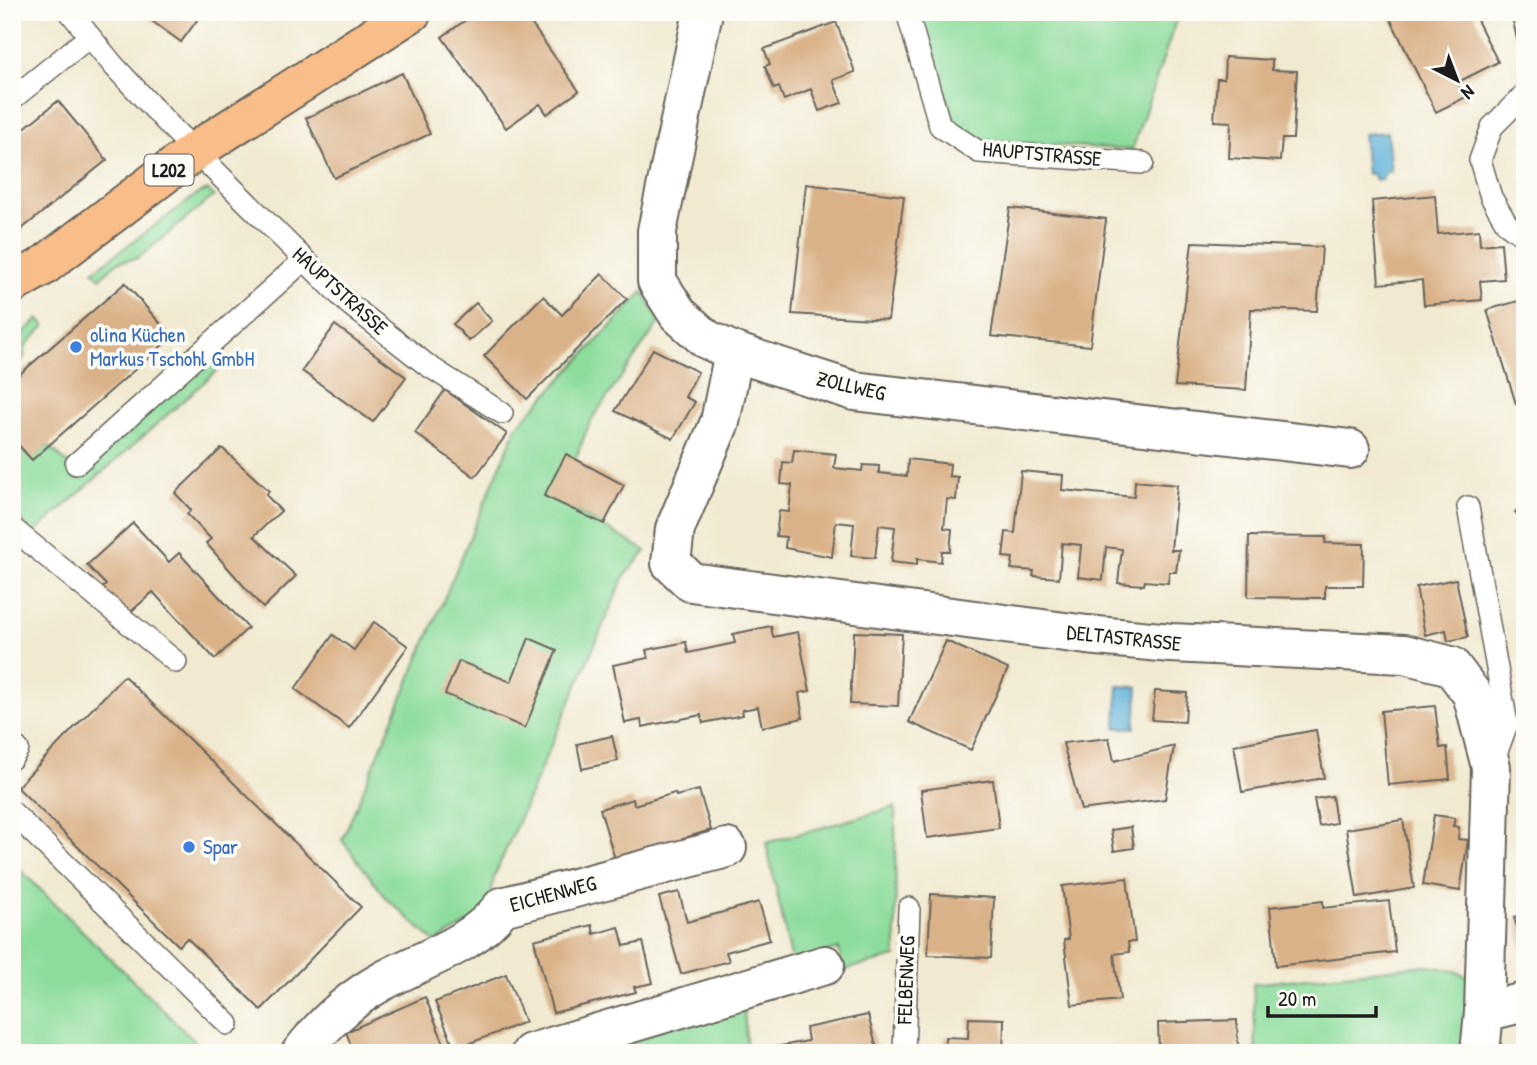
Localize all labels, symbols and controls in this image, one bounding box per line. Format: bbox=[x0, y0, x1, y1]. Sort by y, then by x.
north arrow bbox=[1422, 46, 1492, 116]
text: N bbox=[1456, 80, 1481, 106]
street label: HAUPTSTRASSE bbox=[981, 134, 1103, 173]
road number: L202 bbox=[144, 154, 194, 186]
street label: HAUPTSTRASSE bbox=[286, 240, 394, 341]
place label: olina Küchen Markus Tschohl GmbH bbox=[90, 320, 254, 373]
marker: olina Küchen Markus Tschohl GmbH bbox=[68, 339, 84, 355]
street label: ZOLLWEG bbox=[814, 363, 889, 408]
street label: DELTASTRASSE bbox=[1065, 617, 1183, 658]
place label: Spar bbox=[203, 832, 238, 861]
marker: Spar bbox=[181, 839, 197, 855]
street label: EICHENWEG bbox=[506, 868, 599, 919]
street label: FELBENWEG bbox=[889, 935, 922, 1026]
scale bar bbox=[1268, 974, 1376, 1018]
text: 20 m bbox=[1278, 984, 1316, 1013]

